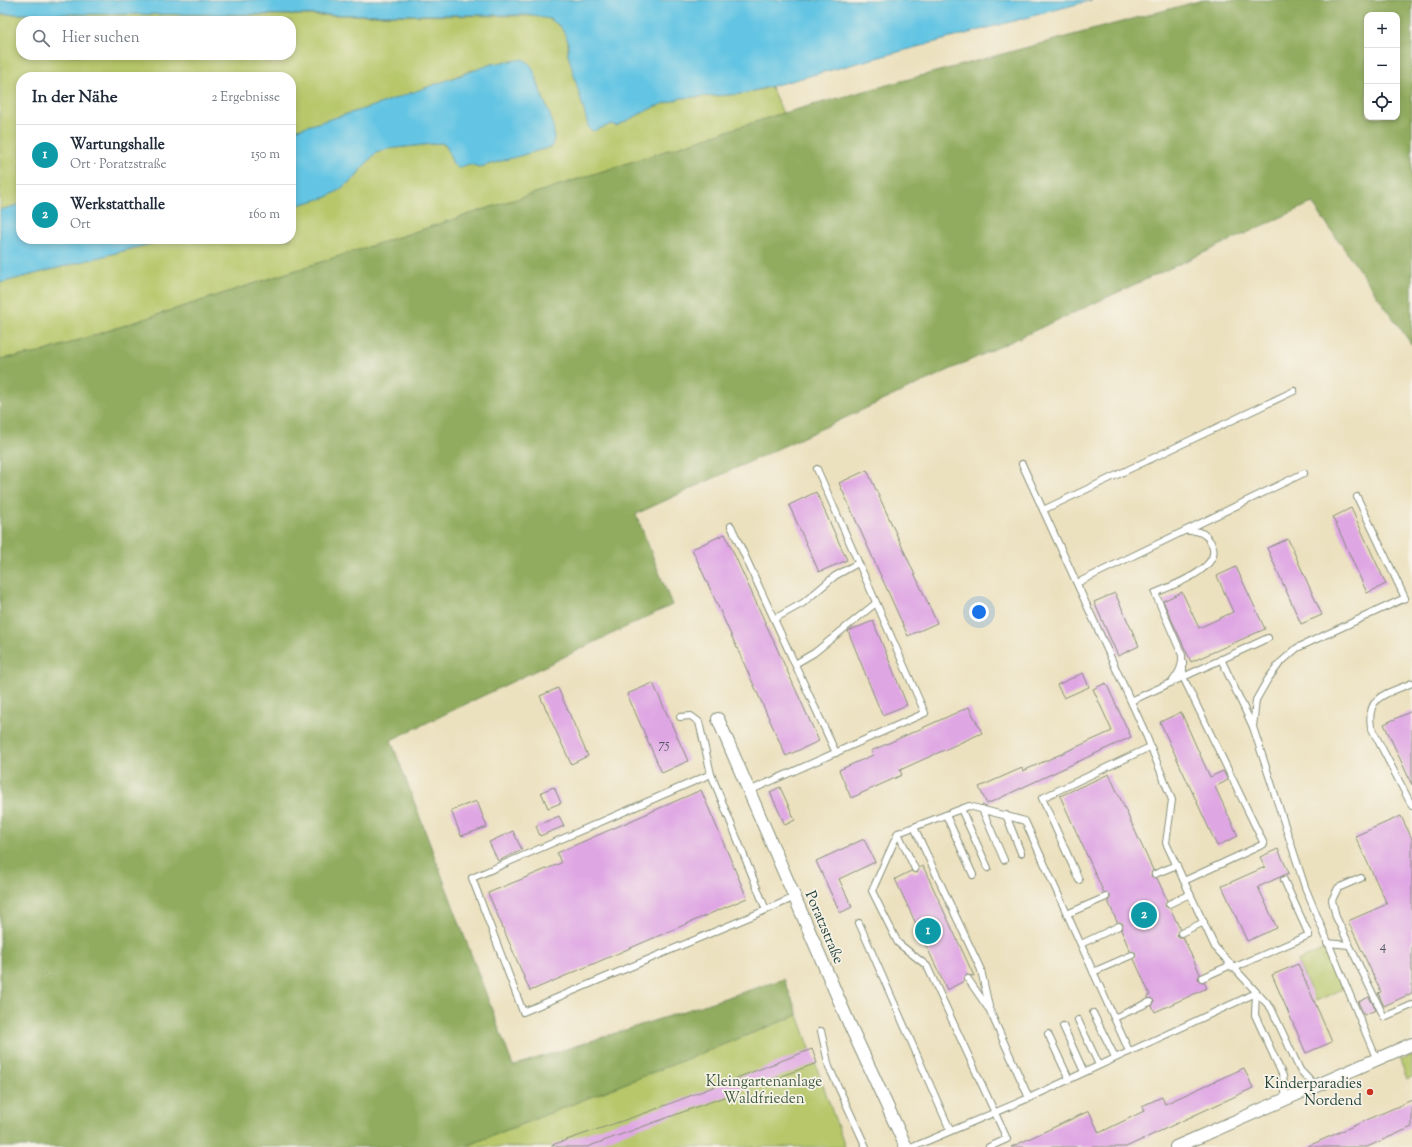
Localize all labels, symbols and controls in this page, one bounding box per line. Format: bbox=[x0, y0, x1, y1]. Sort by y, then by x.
map controls bbox=[1364, 12, 1400, 120]
button: + bbox=[1364, 12, 1400, 48]
search box bbox=[16, 16, 296, 60]
icon: search bbox=[30, 27, 52, 49]
text: Hier suchen bbox=[62, 28, 140, 49]
button: − bbox=[1364, 48, 1400, 84]
button: locate bbox=[1364, 84, 1400, 120]
text: In der Nähe bbox=[32, 86, 118, 110]
text: 2 Ergebnisse bbox=[211, 89, 280, 107]
text: Wartungshalle bbox=[70, 135, 165, 156]
text: 1 bbox=[43, 146, 47, 164]
text: 150 m bbox=[251, 146, 280, 164]
text: Ort · Poratzstraße bbox=[70, 156, 167, 174]
text: Werkstatthalle bbox=[70, 195, 165, 216]
text: 2 bbox=[42, 206, 48, 224]
text: 160 m bbox=[249, 206, 280, 224]
text: Ort bbox=[70, 216, 90, 234]
your location bbox=[969, 602, 989, 622]
house number: 75 bbox=[659, 736, 670, 754]
street label: Poratzstraße bbox=[799, 888, 848, 967]
pin: 2 bbox=[1131, 900, 1157, 930]
pin: 1 bbox=[915, 916, 941, 946]
house number: 4 bbox=[1380, 938, 1387, 956]
park label: Kleingartenanlage Waldfrieden bbox=[706, 1072, 822, 1110]
place label: Kinderparadies Nordend bbox=[1264, 1074, 1363, 1112]
marker: Kinderparadies Nordend bbox=[1365, 1087, 1375, 1097]

